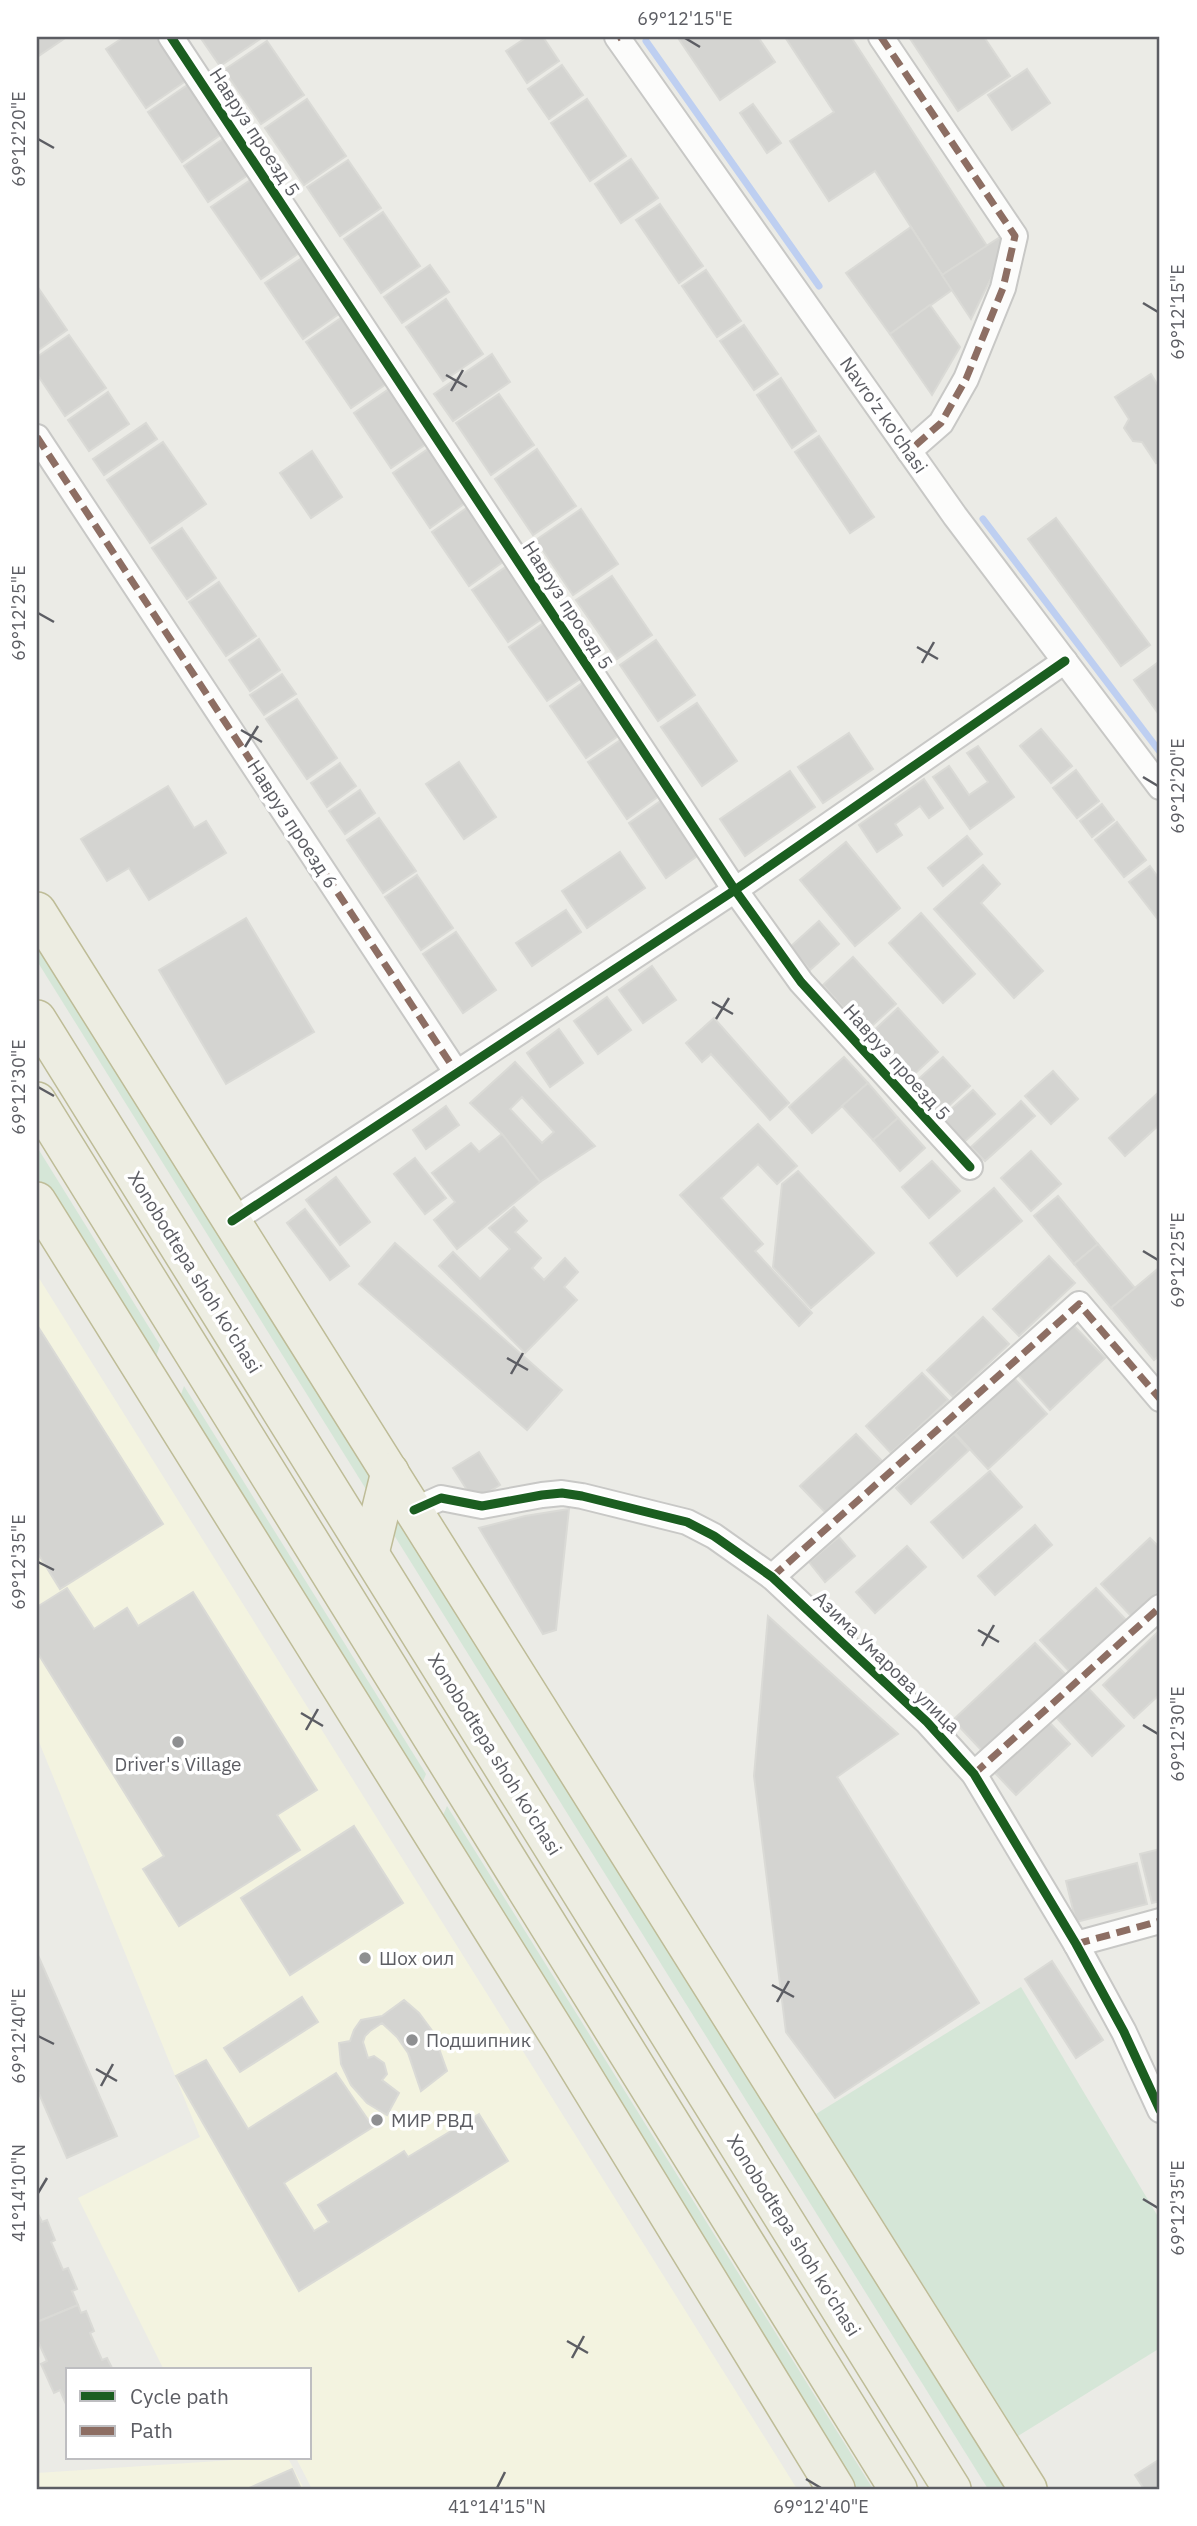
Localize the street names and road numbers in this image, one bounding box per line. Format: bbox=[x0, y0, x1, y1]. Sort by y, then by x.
street label: Навруз проезд 5 bbox=[205, 63, 305, 201]
street label: Navro'z ko'chasi bbox=[835, 352, 933, 478]
street label: Навруз проезд 5 bbox=[518, 536, 618, 674]
street label: Навруз проезд 6 bbox=[243, 755, 343, 893]
street label: Навруз проезд 5 bbox=[838, 999, 956, 1125]
street label: Xonobodtepa shoh ko'chasi bbox=[123, 1167, 267, 1377]
street label: Азима Умарова улица bbox=[809, 1586, 965, 1738]
street label: Xonobodtepa shoh ko'chasi bbox=[423, 1649, 567, 1859]
street label: Xonobodtepa shoh ko'chasi bbox=[722, 2130, 866, 2340]

